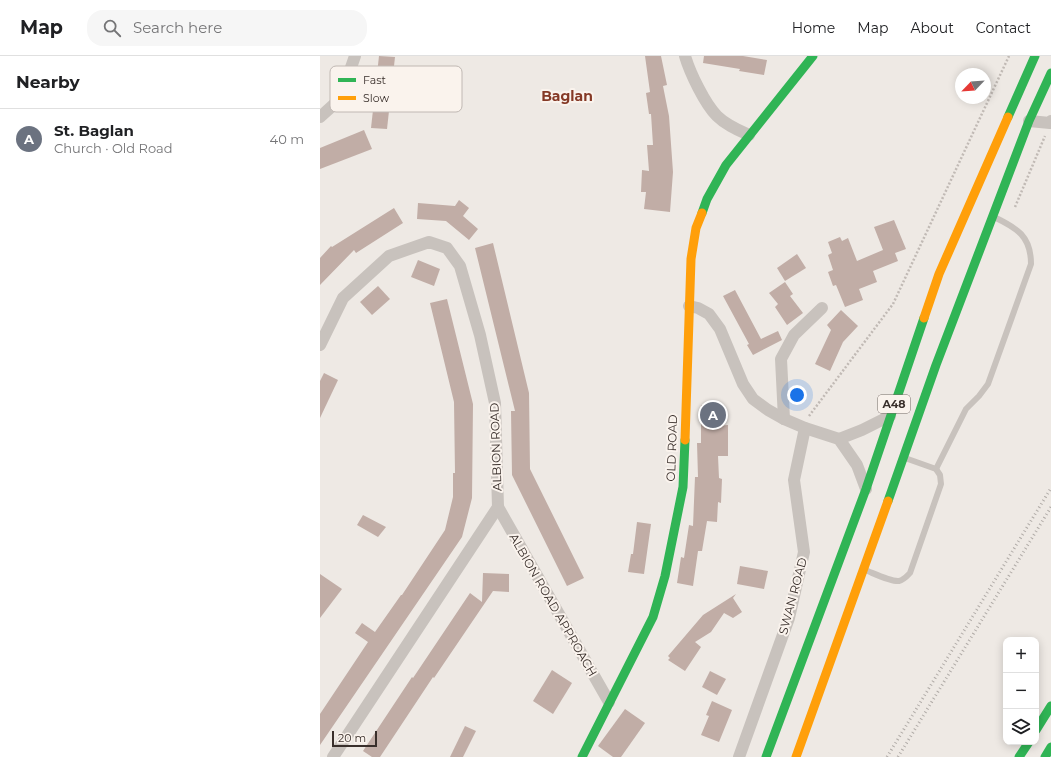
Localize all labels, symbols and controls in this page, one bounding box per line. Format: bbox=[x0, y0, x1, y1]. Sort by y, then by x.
search box bbox=[87, 10, 367, 46]
text: Map bbox=[20, 16, 63, 39]
icon: search bbox=[101, 17, 123, 39]
text: Search here bbox=[133, 18, 222, 37]
text: Home bbox=[792, 19, 835, 37]
text: Map bbox=[857, 19, 888, 37]
text: About bbox=[910, 19, 954, 37]
text: Contact bbox=[976, 19, 1031, 37]
legend bbox=[330, 66, 462, 112]
north arrow bbox=[955, 68, 991, 104]
text: Nearby bbox=[16, 72, 80, 92]
text: Fast bbox=[363, 73, 387, 87]
district label: Baglan bbox=[541, 87, 593, 105]
text: Slow bbox=[363, 91, 389, 105]
text: St. Baglan bbox=[54, 121, 134, 140]
text: A bbox=[24, 131, 34, 147]
text: 40 m bbox=[270, 131, 304, 147]
text: Church · Old Road bbox=[54, 140, 173, 156]
your location bbox=[787, 385, 807, 405]
road number: A48 bbox=[878, 395, 910, 413]
pin: A bbox=[700, 400, 726, 430]
street label: ALBION ROAD bbox=[486, 402, 505, 491]
street label: OLD ROAD bbox=[663, 414, 680, 482]
street label: ALBION ROAD APPROACH bbox=[506, 531, 601, 679]
street label: SWAN ROAD bbox=[775, 556, 810, 636]
map controls bbox=[1003, 637, 1039, 745]
button: + bbox=[1003, 637, 1039, 673]
button: − bbox=[1003, 673, 1039, 709]
button: layers bbox=[1003, 709, 1039, 745]
scale bar bbox=[332, 729, 377, 748]
text: 20 m bbox=[338, 731, 366, 745]

